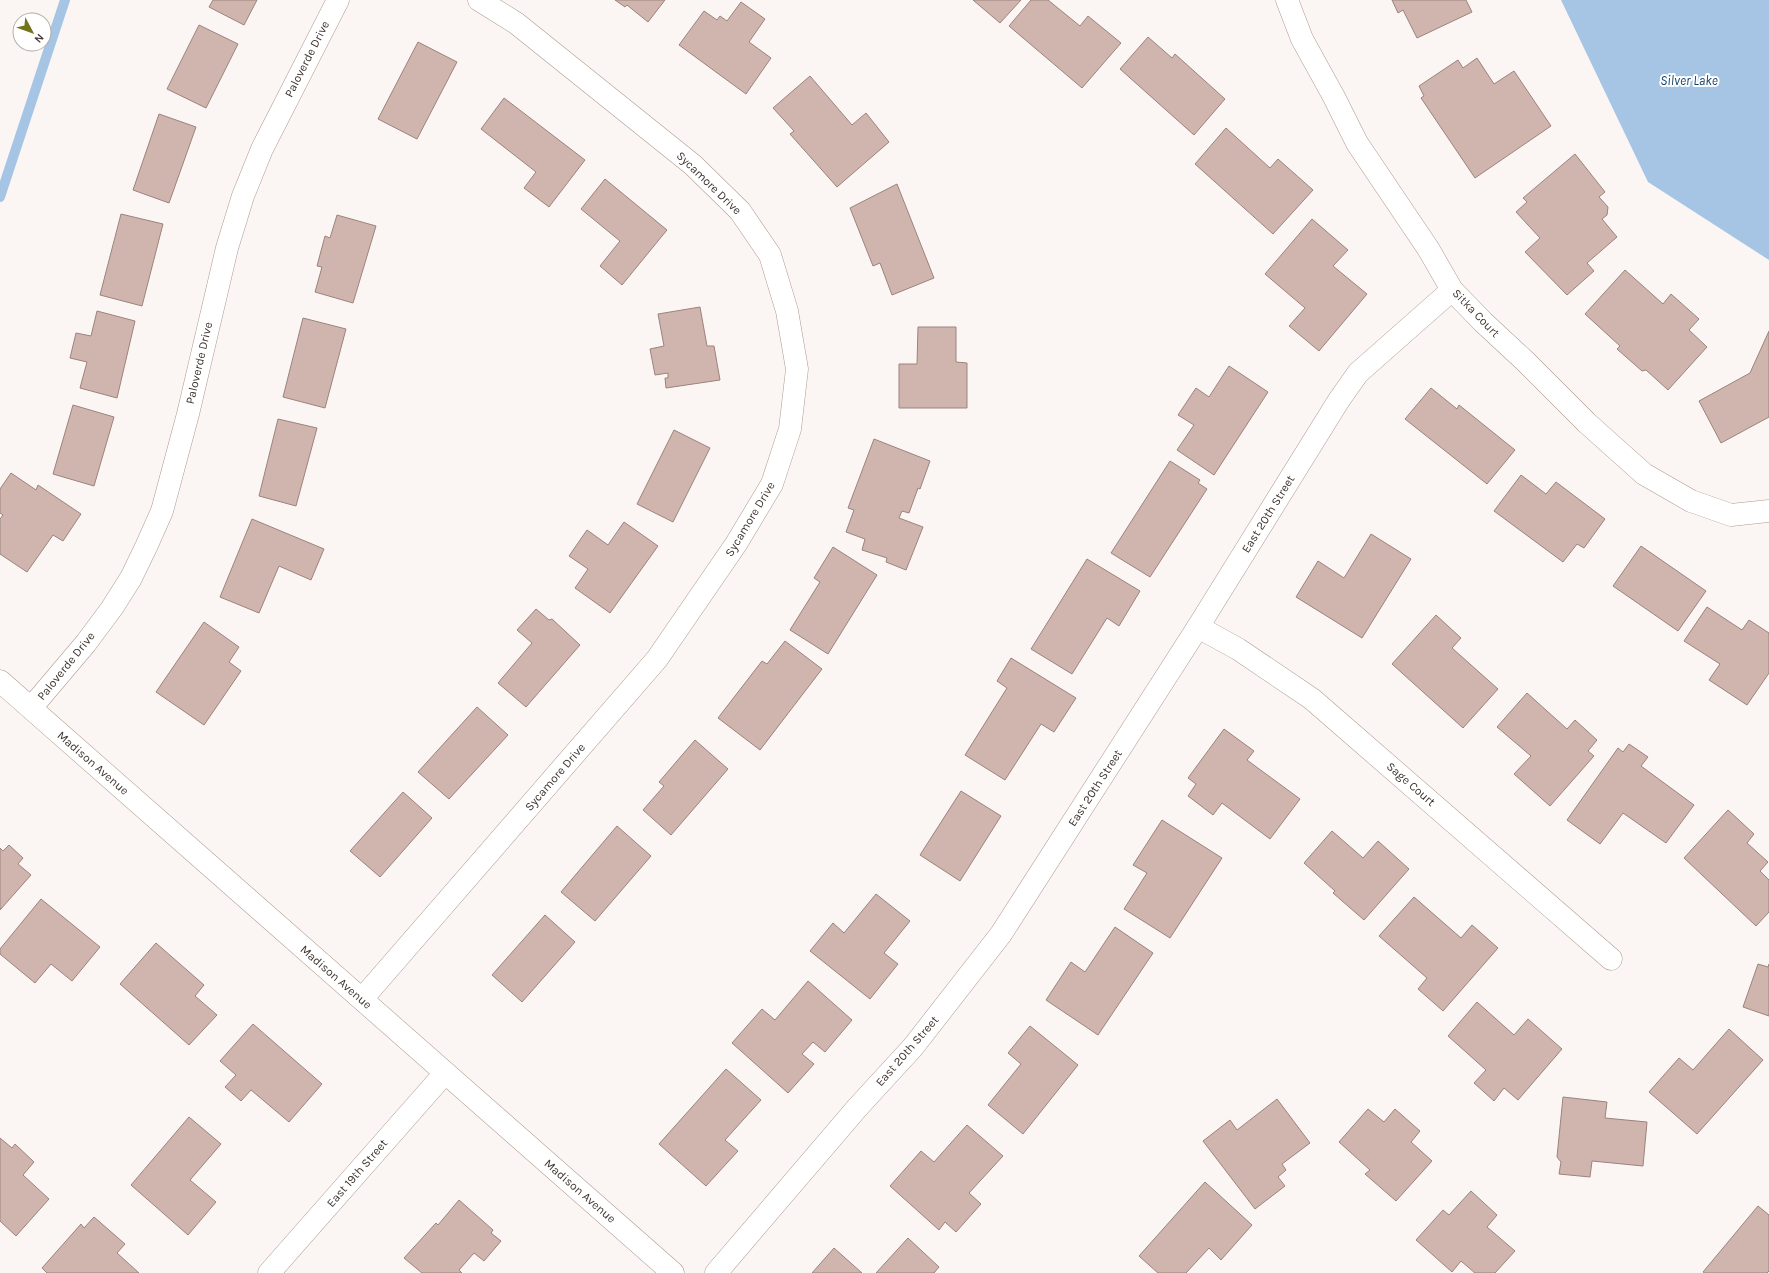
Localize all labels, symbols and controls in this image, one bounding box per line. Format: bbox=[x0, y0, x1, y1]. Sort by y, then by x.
north arrow bbox=[12, 12, 52, 52]
street label: Paloverde Drive bbox=[282, 18, 332, 100]
text: N bbox=[32, 31, 47, 45]
water label: Silver Lake bbox=[1660, 73, 1718, 88]
street label: Sycamore Drive bbox=[674, 149, 744, 217]
street label: Sitka Court bbox=[1450, 286, 1503, 340]
street label: Paloverde Drive bbox=[183, 321, 215, 405]
street label: East 20th Street bbox=[1239, 472, 1298, 555]
street label: Sycamore Drive bbox=[722, 479, 778, 559]
street label: Paloverde Drive bbox=[34, 629, 98, 703]
street label: Madison Avenue bbox=[54, 728, 132, 798]
street label: Sycamore Drive bbox=[522, 740, 588, 814]
street label: East 20th Street bbox=[1065, 747, 1125, 829]
street label: Sage Court bbox=[1384, 759, 1438, 809]
street label: Madison Avenue bbox=[297, 942, 375, 1012]
street label: East 20th Street bbox=[873, 1013, 942, 1089]
street label: East 19th Street bbox=[324, 1136, 391, 1210]
street label: Madison Avenue bbox=[541, 1156, 619, 1226]

